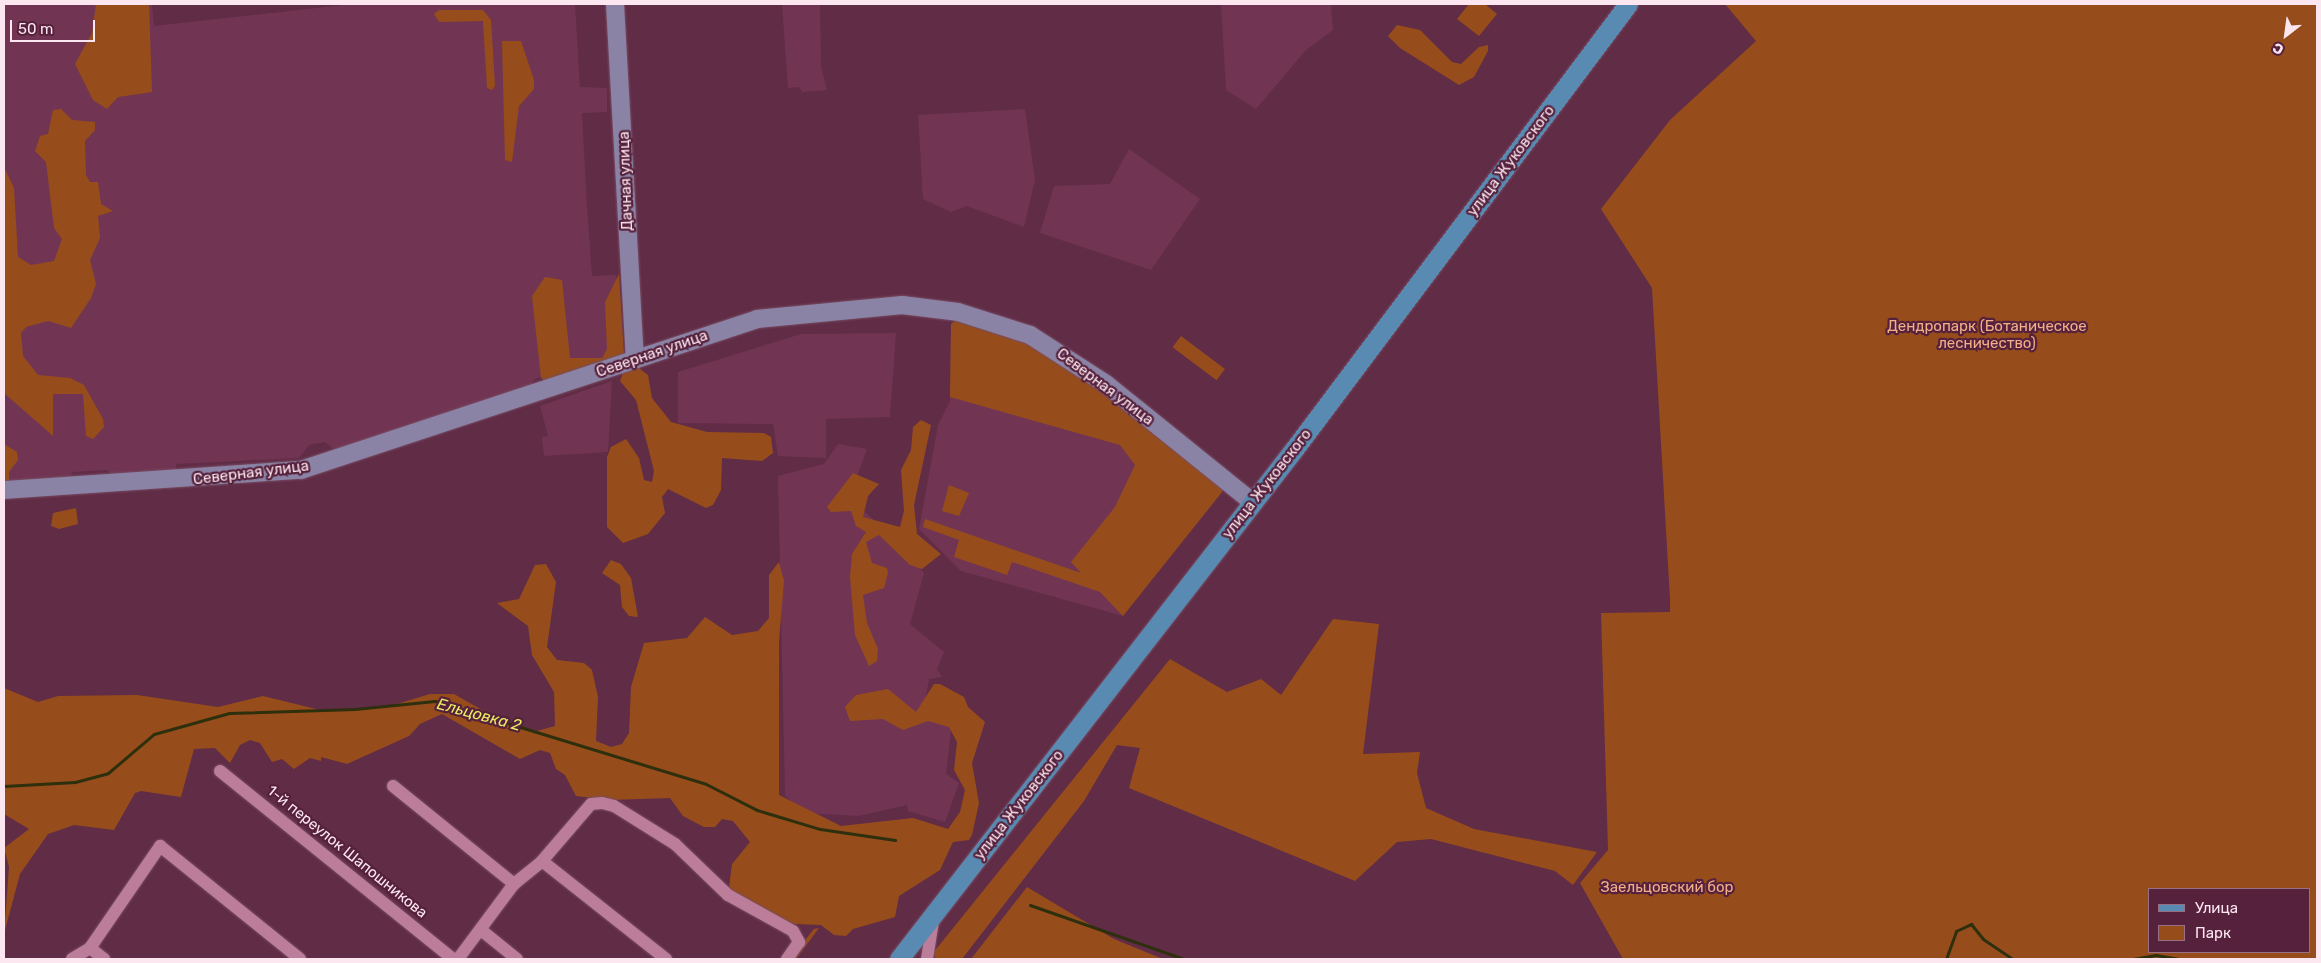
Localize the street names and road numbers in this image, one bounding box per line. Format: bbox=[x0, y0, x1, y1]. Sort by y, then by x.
street label: улица Жуковского bbox=[1463, 102, 1559, 220]
street label: Дачная улица bbox=[615, 131, 637, 231]
street label: Северная улица bbox=[594, 327, 710, 381]
street label: Северная улица bbox=[1053, 345, 1157, 429]
street label: улица Жуковского bbox=[1219, 426, 1315, 542]
street label: Северная улица bbox=[192, 457, 310, 489]
street label: улица Жуковского bbox=[971, 747, 1067, 863]
street label: 1-й переулок Шапошникова bbox=[263, 782, 431, 922]

